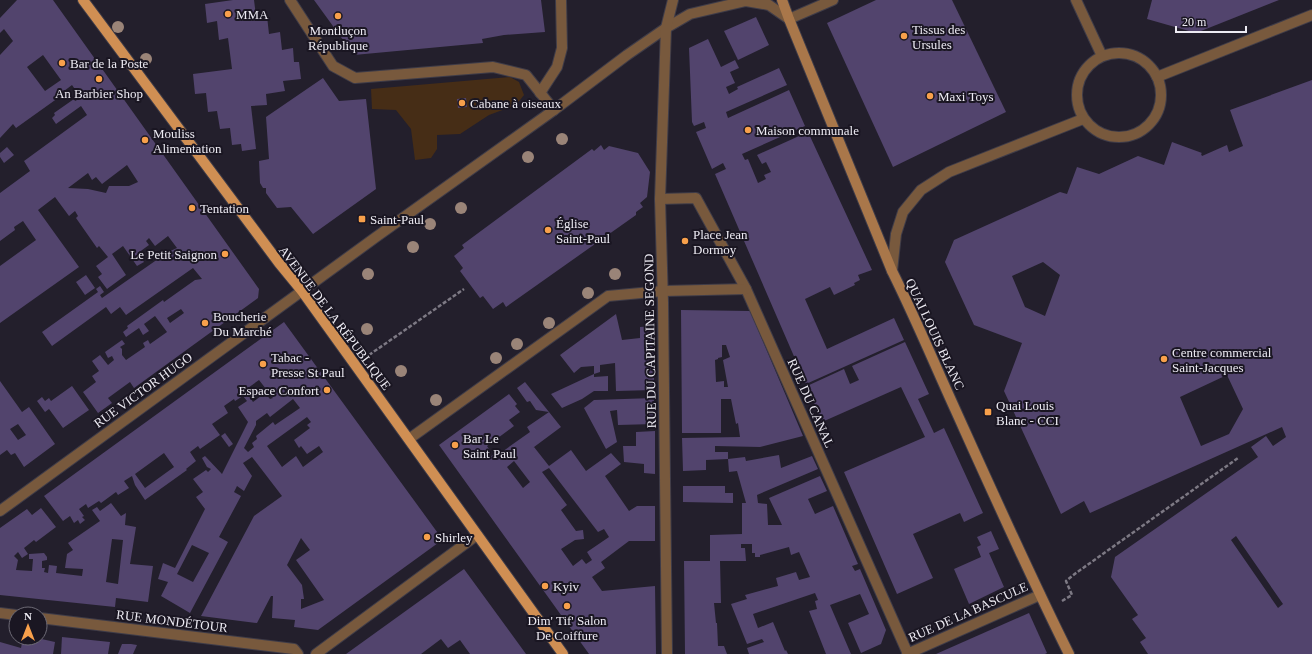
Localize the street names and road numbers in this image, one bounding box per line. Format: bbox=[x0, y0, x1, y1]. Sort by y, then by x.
street label: AVENUE DE LA RÉPUBLIQUE bbox=[276, 243, 394, 393]
street label: RUE DU CAPITAINE SEGOND bbox=[641, 253, 659, 429]
street label: QUAI LOUIS BLANC bbox=[903, 276, 967, 392]
street label: RUE VICTOR HUGO bbox=[91, 349, 195, 431]
street label: RUE DU CANAL bbox=[785, 356, 837, 450]
street label: RUE DE LA BASCULE bbox=[906, 579, 1030, 645]
street label: RUE MONDÉTOUR bbox=[115, 607, 229, 635]

